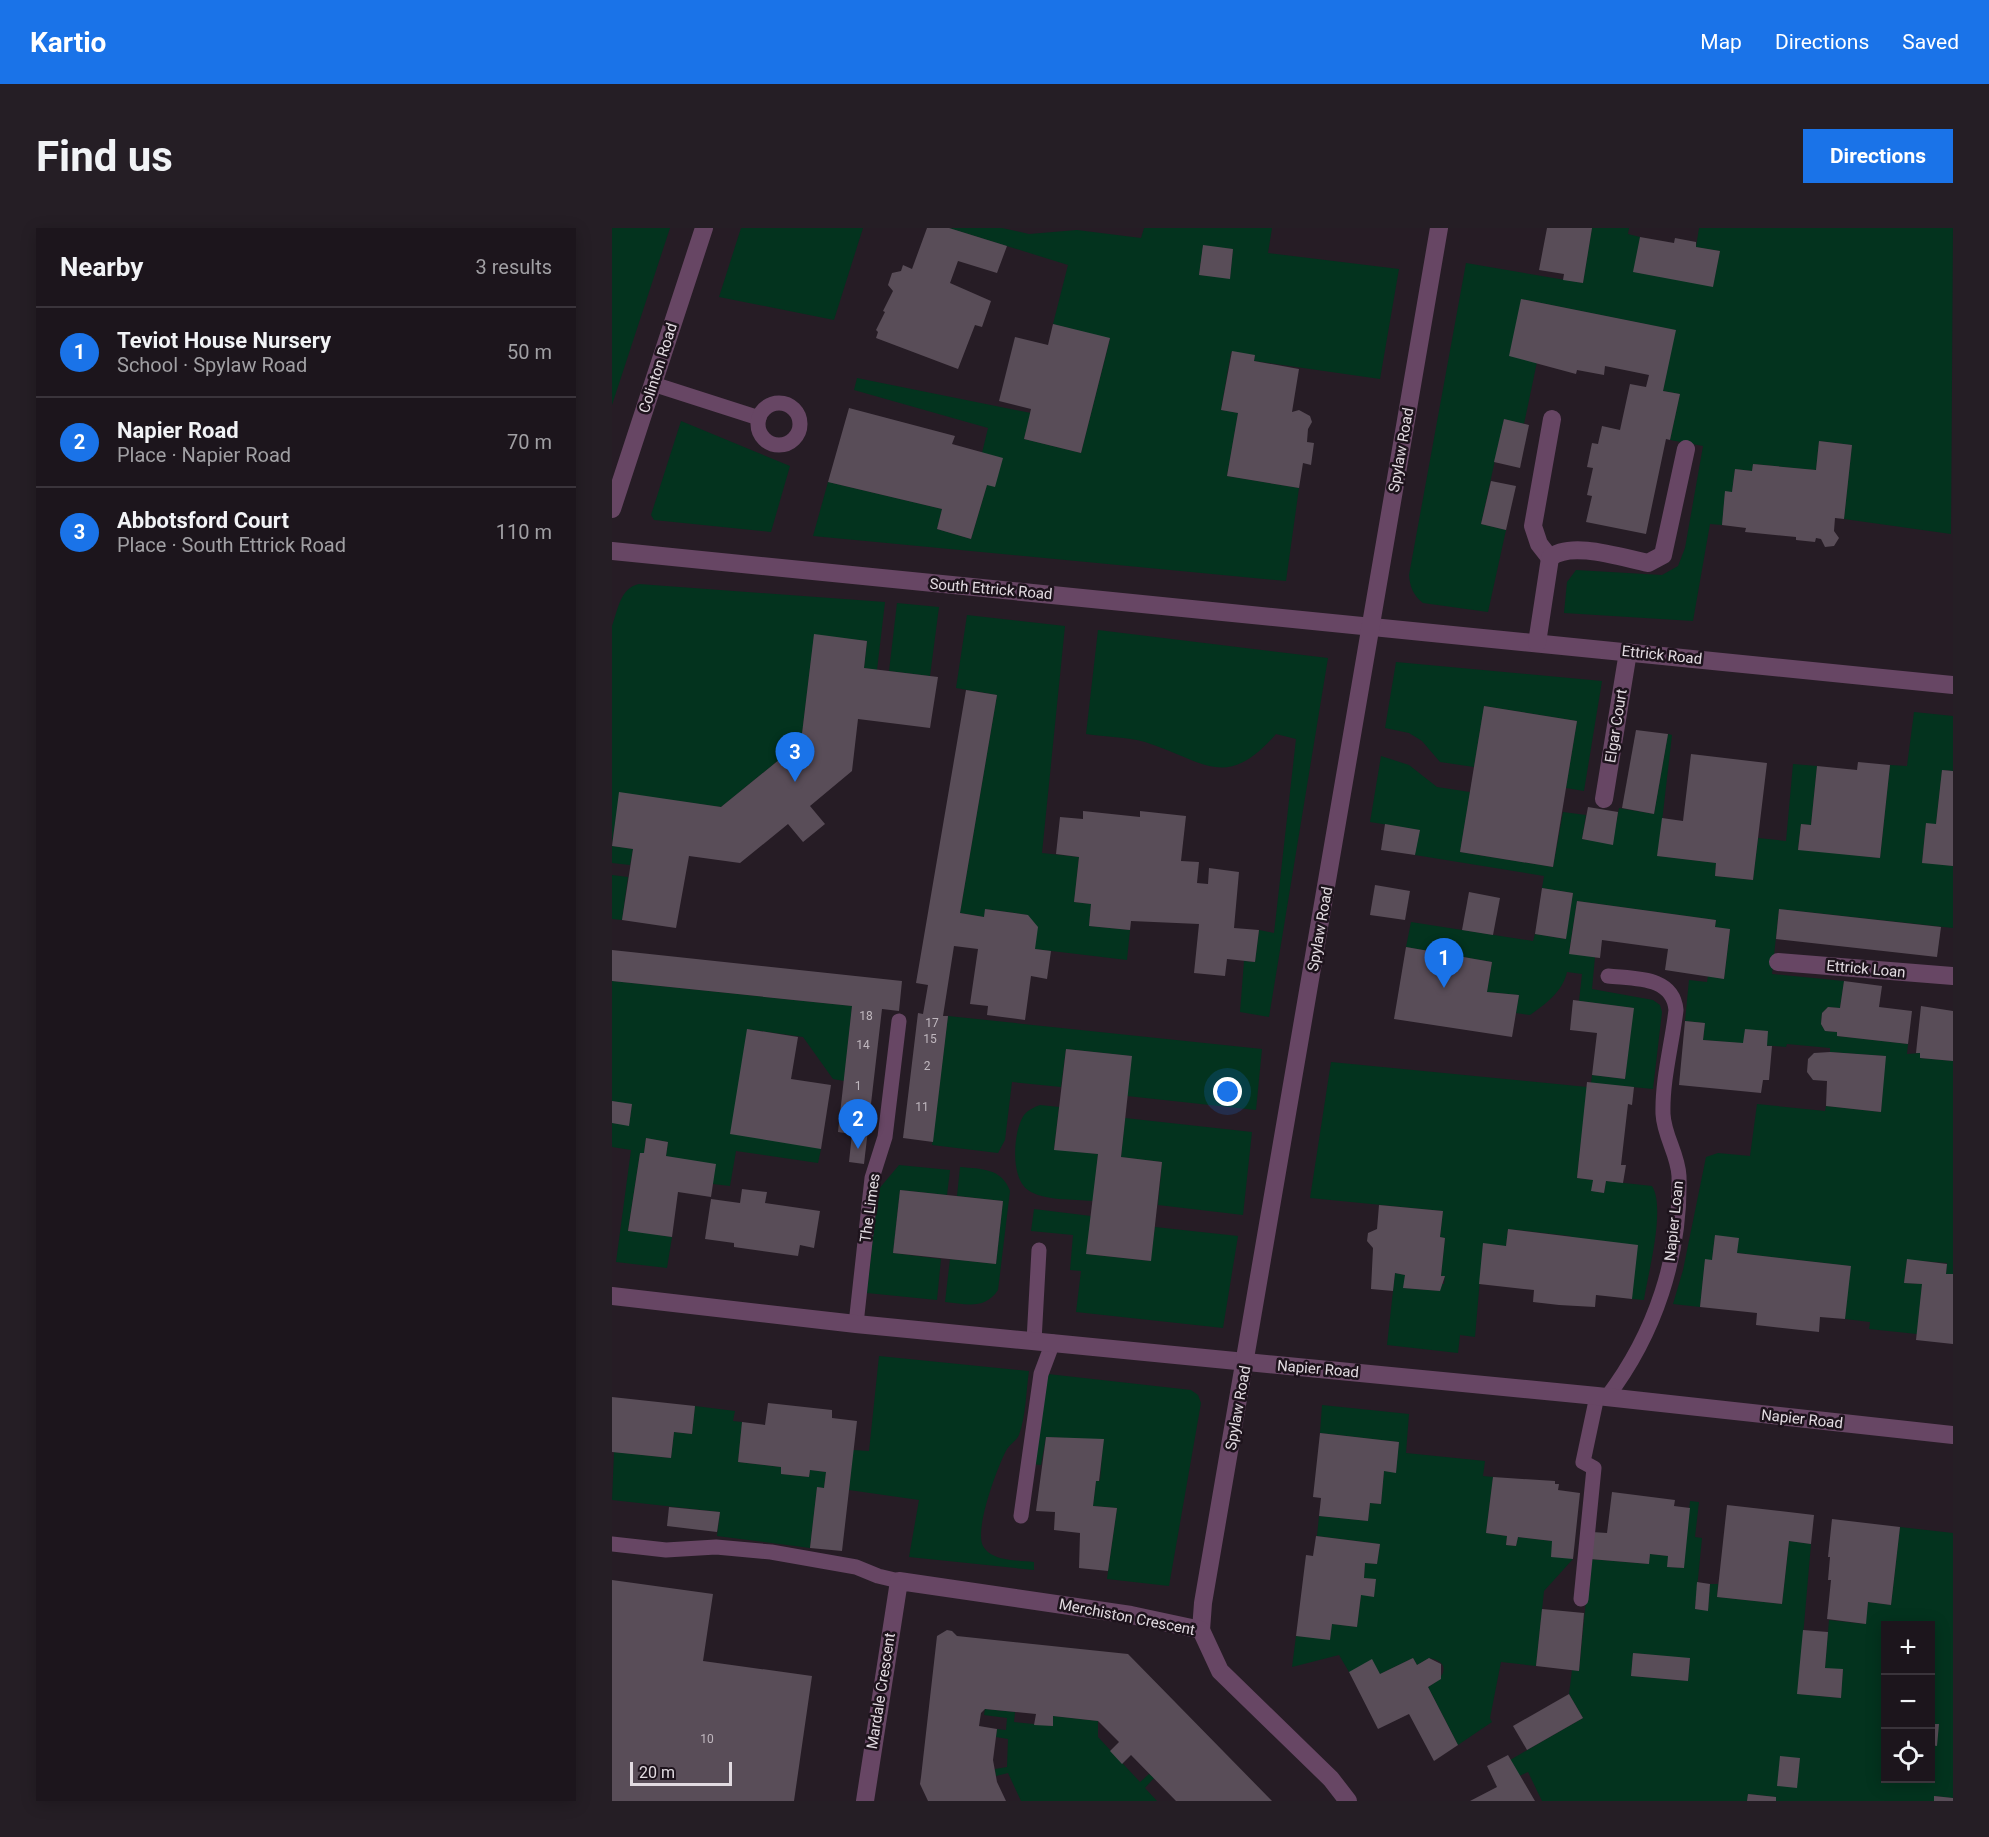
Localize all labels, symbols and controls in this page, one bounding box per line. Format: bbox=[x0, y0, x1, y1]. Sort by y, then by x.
text: Kartio bbox=[30, 26, 106, 59]
text: Map bbox=[1700, 30, 1742, 54]
text: Directions bbox=[1775, 30, 1869, 54]
text: Saved bbox=[1902, 30, 1959, 54]
button: Directions bbox=[1803, 129, 1953, 183]
text: Find us bbox=[36, 132, 173, 181]
text: Nearby bbox=[60, 252, 143, 282]
text: 3 results bbox=[476, 255, 552, 279]
street label: Colinton Road bbox=[635, 321, 681, 415]
text: Teviot House Nursery bbox=[117, 328, 331, 353]
text: 1 bbox=[74, 340, 85, 364]
text: 50 m bbox=[507, 340, 552, 364]
text: School · Spylaw Road bbox=[117, 353, 307, 377]
street label: Spylaw Road bbox=[1385, 406, 1417, 494]
text: Napier Road bbox=[117, 418, 239, 443]
text: 2 bbox=[74, 430, 85, 454]
text: 70 m bbox=[507, 430, 552, 454]
text: Place · Napier Road bbox=[117, 443, 291, 467]
text: Abbotsford Court bbox=[117, 508, 289, 533]
text: 3 bbox=[74, 520, 85, 544]
text: 110 m bbox=[496, 520, 552, 544]
text: Place · South Ettrick Road bbox=[117, 533, 346, 557]
street label: South Ettrick Road bbox=[929, 575, 1053, 603]
street label: Ettrick Road bbox=[1621, 642, 1703, 668]
street label: Elgar Court bbox=[1601, 688, 1631, 764]
pin: 3 bbox=[776, 732, 814, 782]
street label: Spylaw Road bbox=[1304, 885, 1336, 973]
pin: 1 bbox=[1424, 938, 1464, 988]
street label: Ettrick Loan bbox=[1826, 957, 1906, 981]
house number: 18 bbox=[859, 1009, 873, 1023]
house number: 17 bbox=[925, 1016, 939, 1030]
house number: 15 bbox=[923, 1032, 937, 1046]
house number: 14 bbox=[856, 1038, 870, 1052]
house number: 2 bbox=[924, 1059, 931, 1073]
your location bbox=[1213, 1077, 1242, 1106]
house number: 1 bbox=[855, 1079, 861, 1093]
pin: 2 bbox=[838, 1100, 878, 1149]
house number: 11 bbox=[915, 1100, 929, 1114]
street label: The Limes bbox=[856, 1172, 884, 1244]
street label: Napier Loan bbox=[1661, 1180, 1687, 1262]
street label: Napier Road bbox=[1276, 1356, 1360, 1382]
street label: Spylaw Road bbox=[1222, 1364, 1254, 1452]
street label: Napier Road bbox=[1760, 1406, 1844, 1432]
street label: Merchiston Crescent bbox=[1057, 1595, 1197, 1639]
map controls bbox=[1881, 1621, 1935, 1783]
button: + bbox=[1881, 1621, 1935, 1675]
street label: Mardale Crescent bbox=[863, 1631, 899, 1750]
button: − bbox=[1881, 1675, 1935, 1729]
button: locate bbox=[1881, 1729, 1935, 1783]
house number: 10 bbox=[700, 1732, 714, 1746]
scale bar bbox=[630, 1759, 732, 1786]
text: 20 m bbox=[639, 1763, 675, 1782]

